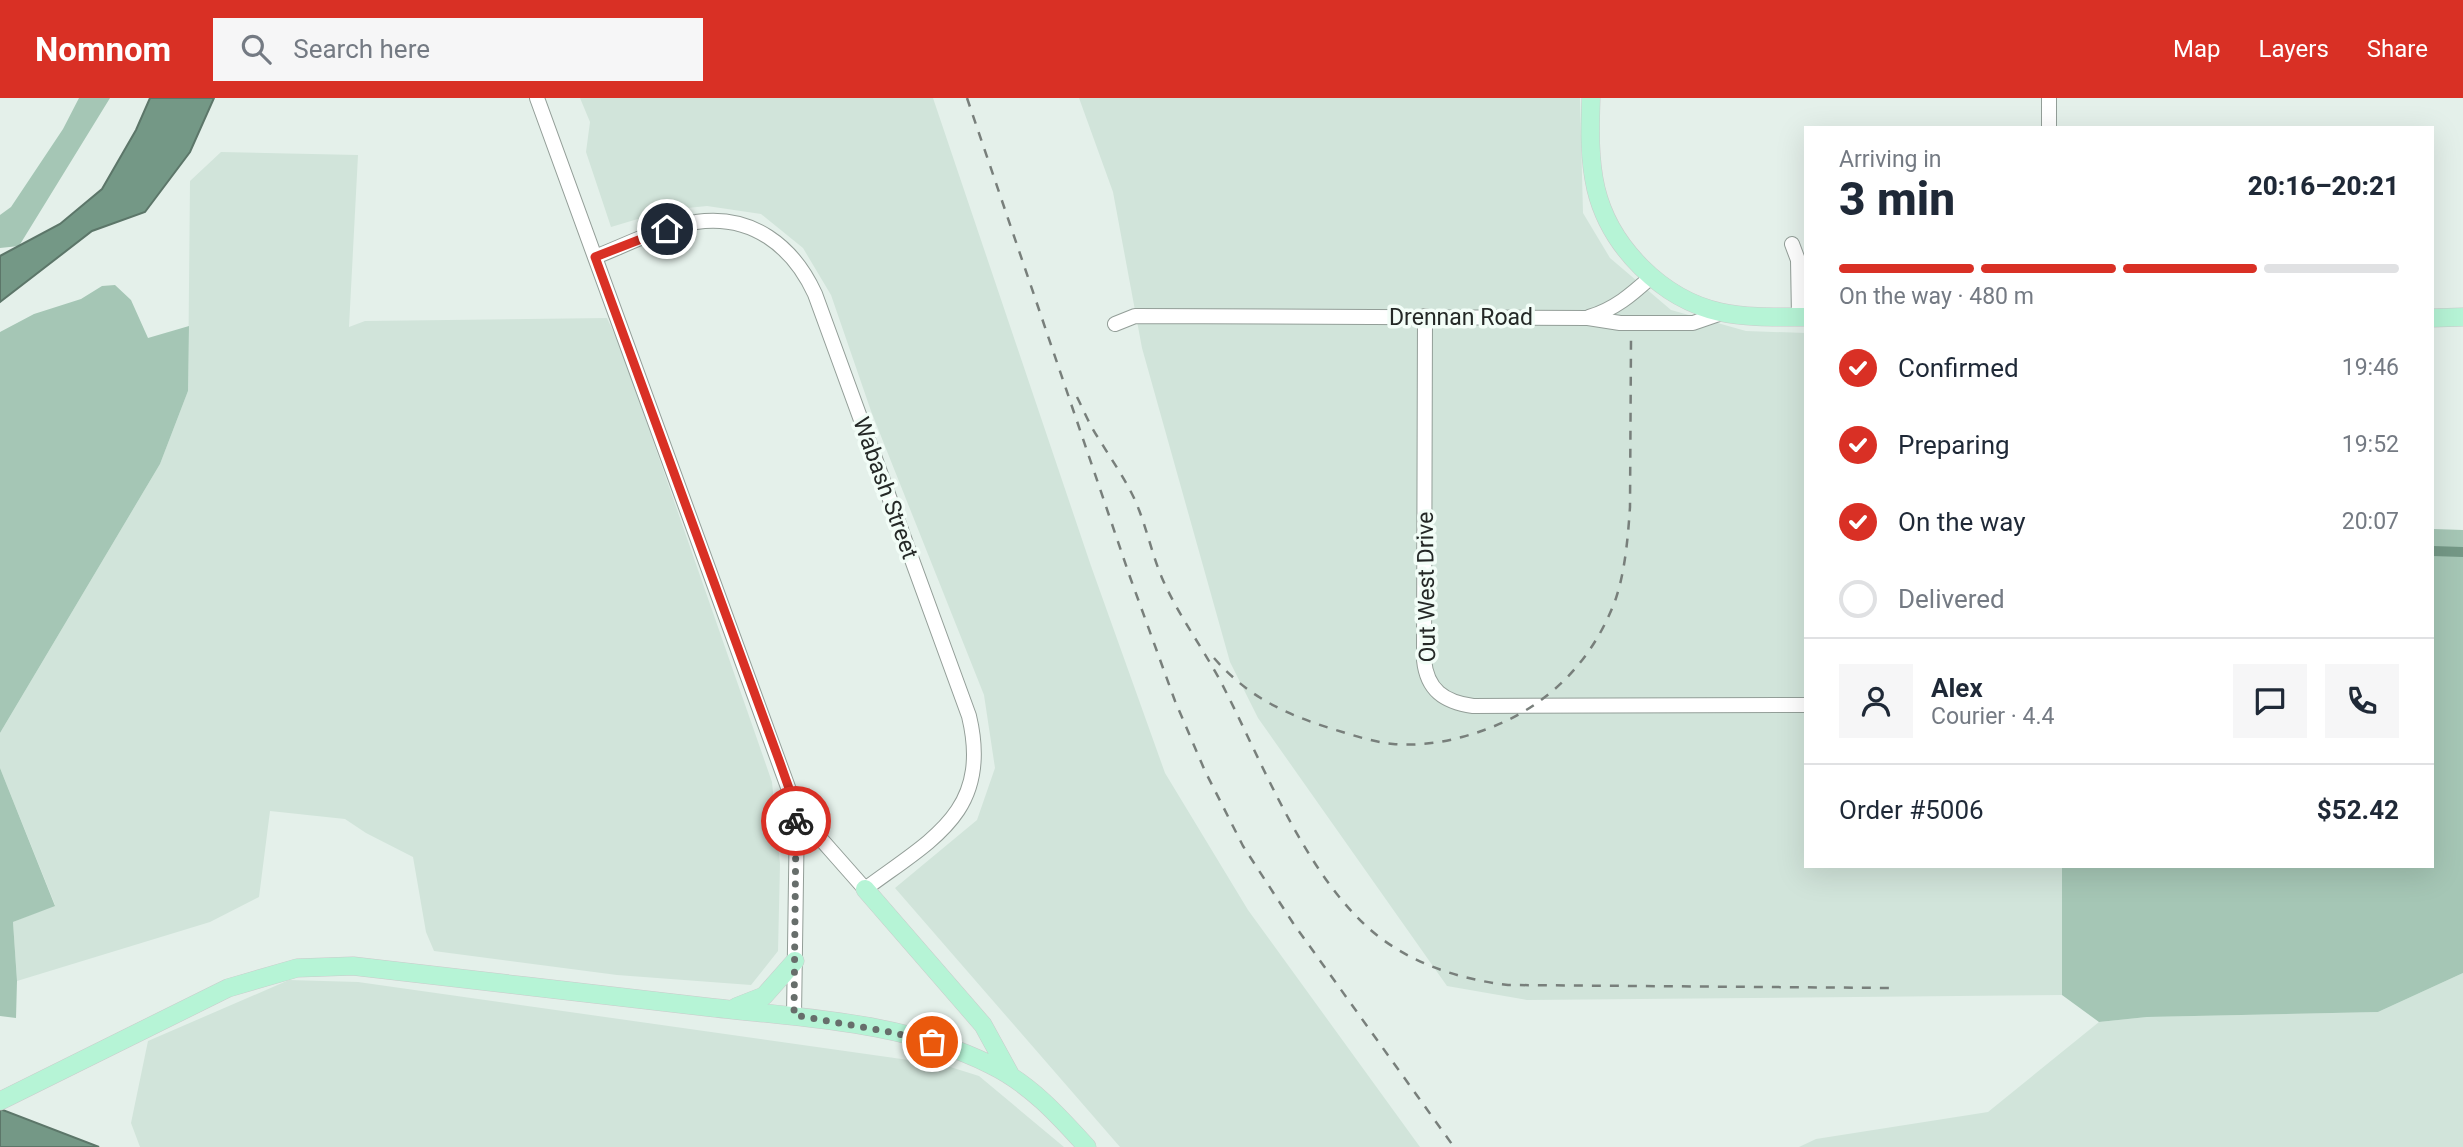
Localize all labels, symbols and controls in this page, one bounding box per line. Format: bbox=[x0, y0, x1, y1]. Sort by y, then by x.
search box bbox=[213, 18, 703, 81]
text: Nomnom bbox=[35, 30, 171, 69]
icon: search bbox=[237, 30, 275, 68]
text: Search here bbox=[293, 34, 430, 64]
text: Map bbox=[2173, 35, 2221, 63]
text: Layers bbox=[2259, 35, 2329, 63]
text: Share bbox=[2367, 35, 2428, 63]
text: Arriving in bbox=[1839, 146, 1942, 173]
text: 20:16–20:21 bbox=[2248, 171, 2399, 201]
text: 3 min bbox=[1839, 172, 1955, 226]
pin bbox=[637, 199, 697, 259]
icon: home bbox=[648, 210, 686, 248]
text: On the way · 480 m bbox=[1839, 283, 2034, 310]
street label: Drennan Road bbox=[1389, 304, 1533, 331]
icon: check bbox=[1839, 349, 1877, 387]
text: Confirmed bbox=[1898, 353, 2019, 383]
text: 19:46 bbox=[2342, 354, 2399, 381]
street label: Wabash Street bbox=[847, 414, 924, 563]
icon: check bbox=[1839, 426, 1877, 464]
text: Preparing bbox=[1898, 430, 2010, 460]
text: 19:52 bbox=[2342, 431, 2399, 458]
icon: check bbox=[1839, 503, 1877, 541]
text: On the way bbox=[1898, 507, 2026, 537]
text: 20:07 bbox=[2342, 508, 2399, 535]
street label: Out West Drive bbox=[1412, 511, 1441, 663]
text: Delivered bbox=[1898, 584, 2005, 614]
button: person bbox=[1839, 664, 1913, 738]
button: chat bbox=[2233, 664, 2307, 738]
button: phone bbox=[2325, 664, 2399, 738]
text: Alex bbox=[1931, 673, 1983, 703]
text: Courier · 4.4 bbox=[1931, 703, 2054, 730]
courier bbox=[761, 786, 831, 856]
text: Order #5006 bbox=[1839, 795, 1984, 825]
text: $52.42 bbox=[2317, 795, 2399, 825]
icon: bike bbox=[777, 802, 815, 840]
pin bbox=[902, 1012, 962, 1072]
icon: bag bbox=[913, 1023, 951, 1061]

